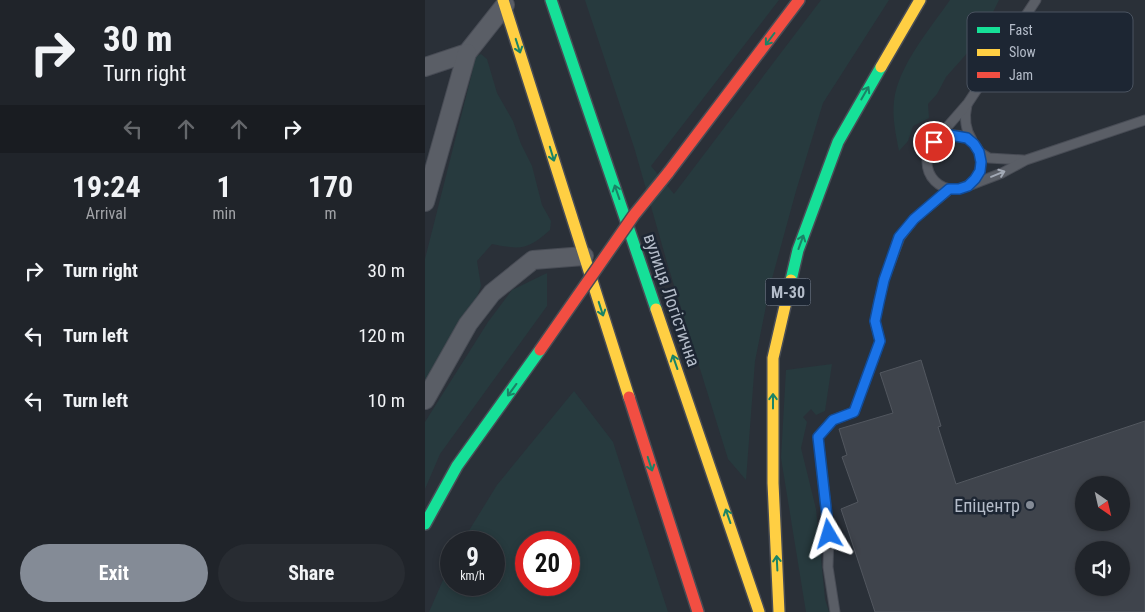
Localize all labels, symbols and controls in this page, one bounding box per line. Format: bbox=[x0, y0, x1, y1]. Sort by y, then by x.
legend bbox=[967, 12, 1133, 92]
text: 30 m bbox=[103, 19, 172, 60]
icon: right bbox=[20, 20, 85, 85]
text: Fast bbox=[1009, 22, 1033, 38]
one-way arrow bbox=[764, 32, 775, 45]
one-way arrow bbox=[513, 38, 523, 54]
text: Slow bbox=[1009, 44, 1036, 60]
text: Turn right bbox=[103, 61, 186, 86]
text: Jam bbox=[1009, 67, 1033, 83]
one-way arrow bbox=[861, 87, 871, 101]
icon: left bbox=[119, 115, 147, 143]
icon: ahead bbox=[172, 115, 200, 143]
icon: ahead bbox=[225, 115, 253, 143]
icon: right bbox=[278, 115, 306, 143]
pin bbox=[913, 121, 955, 163]
icon: arrive bbox=[920, 128, 948, 156]
one-way arrow bbox=[548, 146, 558, 162]
text: 19:24 bbox=[72, 169, 141, 204]
text: 1 bbox=[217, 169, 232, 204]
text: 170 bbox=[308, 169, 353, 204]
one-way arrow bbox=[990, 169, 1005, 179]
one-way arrow bbox=[611, 184, 621, 200]
text: Arrival bbox=[86, 204, 127, 223]
text: min bbox=[212, 204, 236, 223]
text: m bbox=[324, 204, 336, 223]
street label: вулиця Логістична bbox=[639, 231, 705, 369]
one-way arrow bbox=[797, 234, 806, 250]
icon: right bbox=[20, 257, 48, 285]
text: Turn right bbox=[63, 259, 138, 282]
text: 30 m bbox=[368, 259, 405, 282]
road number: М-30 bbox=[765, 278, 811, 306]
one-way arrow bbox=[597, 301, 606, 317]
icon: left bbox=[20, 322, 48, 350]
text: Turn left bbox=[63, 324, 128, 347]
text: 120 m bbox=[358, 324, 405, 347]
one-way arrow bbox=[670, 355, 679, 370]
one-way arrow bbox=[506, 383, 517, 396]
icon: left bbox=[20, 387, 48, 415]
text: Turn left bbox=[63, 389, 128, 412]
text: 10 m bbox=[368, 389, 405, 412]
one-way arrow bbox=[768, 393, 778, 410]
one-way arrow bbox=[646, 456, 656, 472]
north arrow bbox=[1075, 476, 1130, 531]
map controls bbox=[1075, 476, 1130, 596]
place label: Епіцентр bbox=[954, 495, 1020, 516]
marker: Епіцентр bbox=[1024, 499, 1036, 511]
position arrow bbox=[802, 507, 854, 559]
one-way arrow bbox=[722, 508, 732, 524]
speed limit sign: 20 bbox=[515, 531, 580, 596]
button: sound bbox=[1075, 541, 1130, 596]
text: 9 bbox=[466, 543, 479, 572]
button: Exit bbox=[20, 544, 208, 602]
button: Share bbox=[218, 544, 405, 602]
one-way arrow bbox=[772, 556, 781, 572]
text: km/h bbox=[460, 569, 485, 583]

